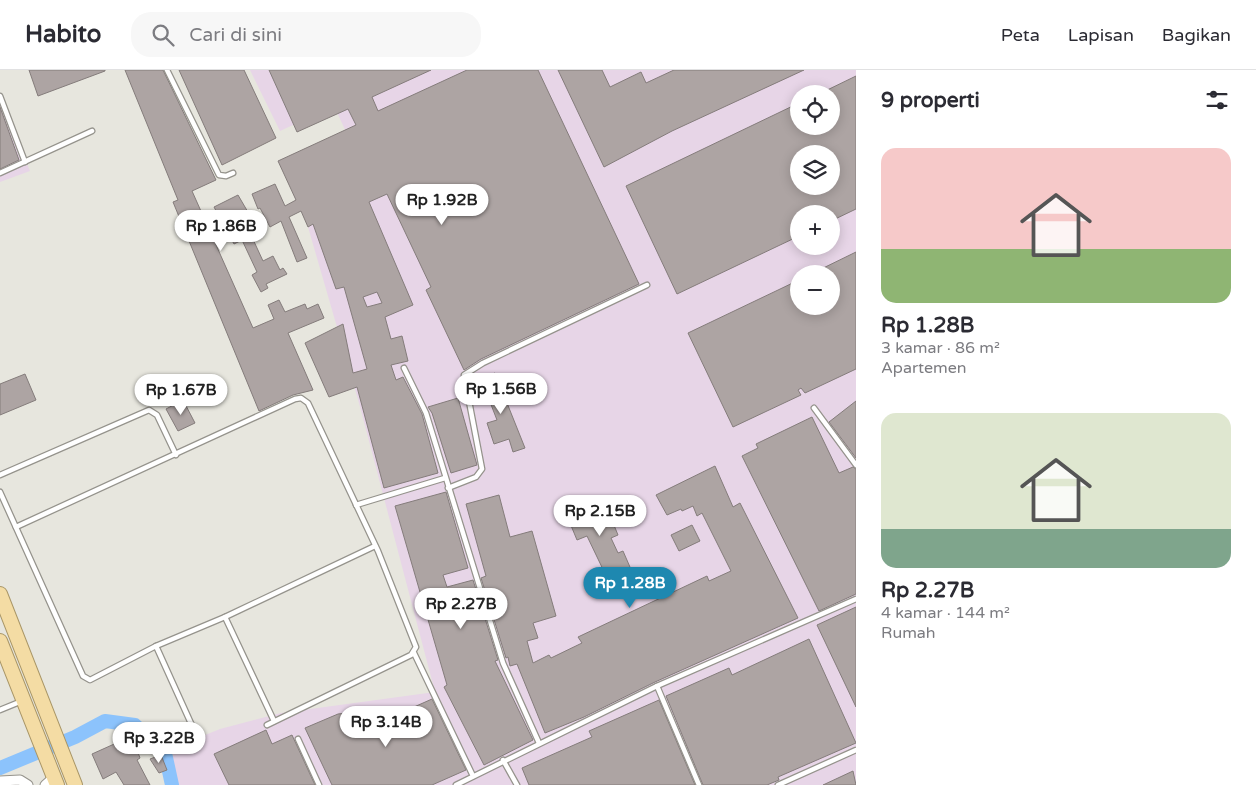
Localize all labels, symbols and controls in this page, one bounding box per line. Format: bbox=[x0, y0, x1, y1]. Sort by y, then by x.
search box bbox=[131, 12, 481, 57]
text: Habito bbox=[25, 20, 101, 49]
icon: search bbox=[149, 21, 177, 49]
text: Cari di sini bbox=[189, 24, 282, 46]
text: Peta bbox=[1001, 24, 1040, 46]
text: Lapisan bbox=[1068, 24, 1134, 46]
text: Bagikan bbox=[1162, 24, 1231, 46]
map controls bbox=[790, 85, 840, 315]
button: locate bbox=[790, 85, 840, 135]
icon: filters bbox=[1203, 86, 1231, 114]
text: 9 properti bbox=[881, 88, 980, 113]
button: layers bbox=[790, 145, 840, 195]
icon: home bbox=[1011, 180, 1101, 270]
pin: Rp 1.92B bbox=[390, 184, 494, 226]
text: Rp 1.92B bbox=[406, 190, 478, 210]
button: + bbox=[790, 205, 840, 255]
pin: Rp 1.86B bbox=[169, 210, 273, 252]
text: Rp 1.86B bbox=[186, 216, 256, 236]
button: − bbox=[790, 265, 840, 315]
text: Rp 1.28B bbox=[881, 313, 974, 338]
text: 3 kamar · 86 m² bbox=[881, 338, 1000, 358]
text: Apartemen bbox=[881, 358, 967, 378]
pin: Rp 1.56B bbox=[449, 372, 553, 415]
pin: Rp 1.67B bbox=[129, 374, 233, 416]
text: Rp 1.56B bbox=[465, 379, 537, 399]
text: Rp 1.67B bbox=[145, 380, 217, 400]
icon: home bbox=[1011, 445, 1101, 535]
pin: Rp 2.15B bbox=[548, 494, 652, 537]
text: Rp 2.15B bbox=[564, 501, 636, 521]
pin: Rp 1.28B bbox=[578, 566, 682, 609]
text: Rp 1.28B bbox=[594, 573, 666, 593]
text: Rp 2.27B bbox=[881, 578, 974, 603]
pin: Rp 2.27B bbox=[409, 588, 513, 630]
text: Rp 2.27B bbox=[425, 594, 497, 614]
text: 4 kamar · 144 m² bbox=[881, 603, 1010, 623]
text: Rumah bbox=[881, 623, 936, 643]
pin: Rp 3.14B bbox=[334, 706, 438, 748]
text: Rp 3.14B bbox=[350, 712, 422, 732]
pin: Rp 3.22B bbox=[107, 722, 211, 764]
text: Rp 3.22B bbox=[123, 728, 195, 748]

